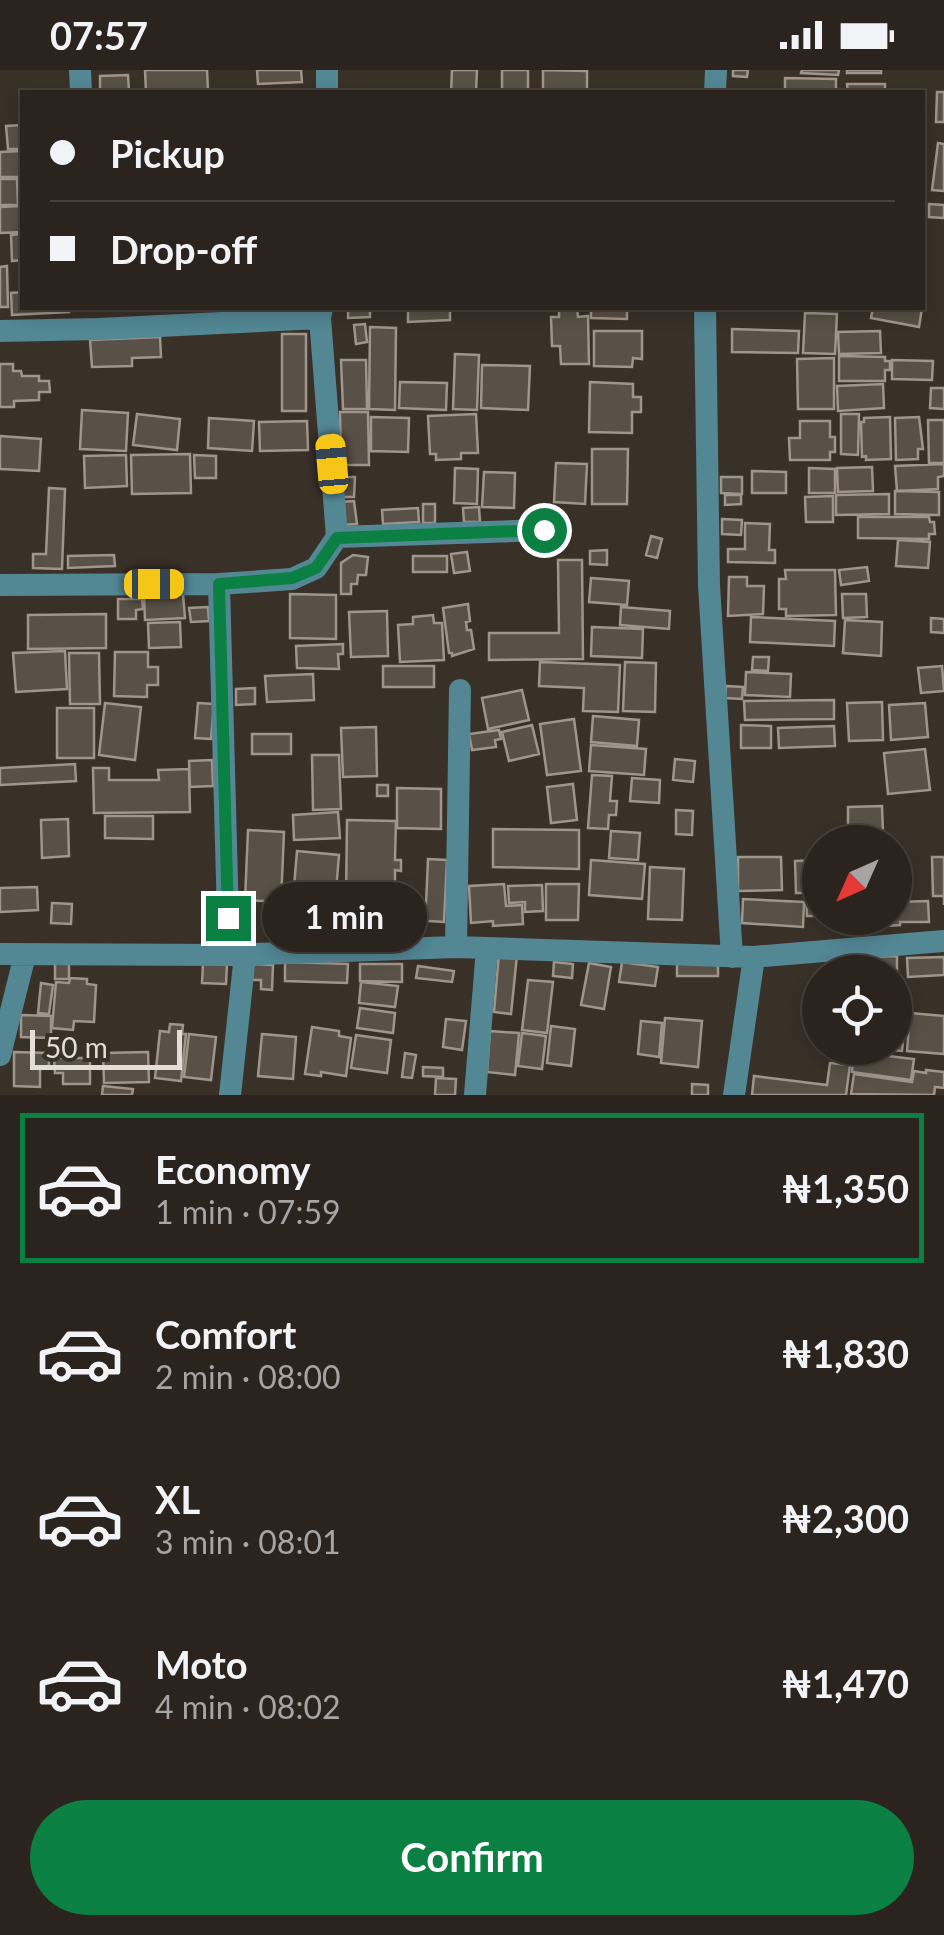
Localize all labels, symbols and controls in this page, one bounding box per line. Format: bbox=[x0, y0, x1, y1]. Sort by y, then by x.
text: 07:57 bbox=[50, 12, 148, 58]
text: Pickup bbox=[110, 130, 225, 176]
text: Drop-off bbox=[110, 226, 257, 272]
car bbox=[314, 433, 350, 495]
route start bbox=[522, 508, 567, 553]
car bbox=[124, 569, 184, 599]
north arrow bbox=[802, 825, 912, 935]
map controls bbox=[802, 825, 912, 1065]
callout: 1 min bbox=[263, 883, 428, 953]
route end bbox=[206, 896, 251, 941]
text: 1 min bbox=[305, 897, 384, 936]
button: locate bbox=[802, 955, 912, 1065]
scale bar bbox=[30, 1025, 182, 1070]
text: 50 m bbox=[45, 1030, 108, 1064]
icon: car bbox=[35, 1143, 125, 1233]
text: Economy bbox=[155, 1146, 310, 1192]
text: ₦1,350 bbox=[782, 1165, 909, 1211]
text: 1 min · 07:59 bbox=[155, 1192, 341, 1231]
icon: car bbox=[35, 1308, 125, 1398]
text: Comfort bbox=[155, 1311, 296, 1357]
text: ₦1,830 bbox=[782, 1330, 909, 1376]
text: 2 min · 08:00 bbox=[155, 1357, 341, 1396]
icon: car bbox=[35, 1473, 125, 1563]
text: XL bbox=[155, 1476, 200, 1522]
text: ₦2,300 bbox=[782, 1495, 909, 1541]
text: 3 min · 08:01 bbox=[155, 1522, 341, 1561]
icon: car bbox=[35, 1638, 125, 1728]
text: Moto bbox=[155, 1641, 248, 1687]
text: ₦1,470 bbox=[782, 1660, 909, 1706]
text: 4 min · 08:02 bbox=[155, 1687, 341, 1726]
button: Confirm bbox=[30, 1800, 914, 1915]

